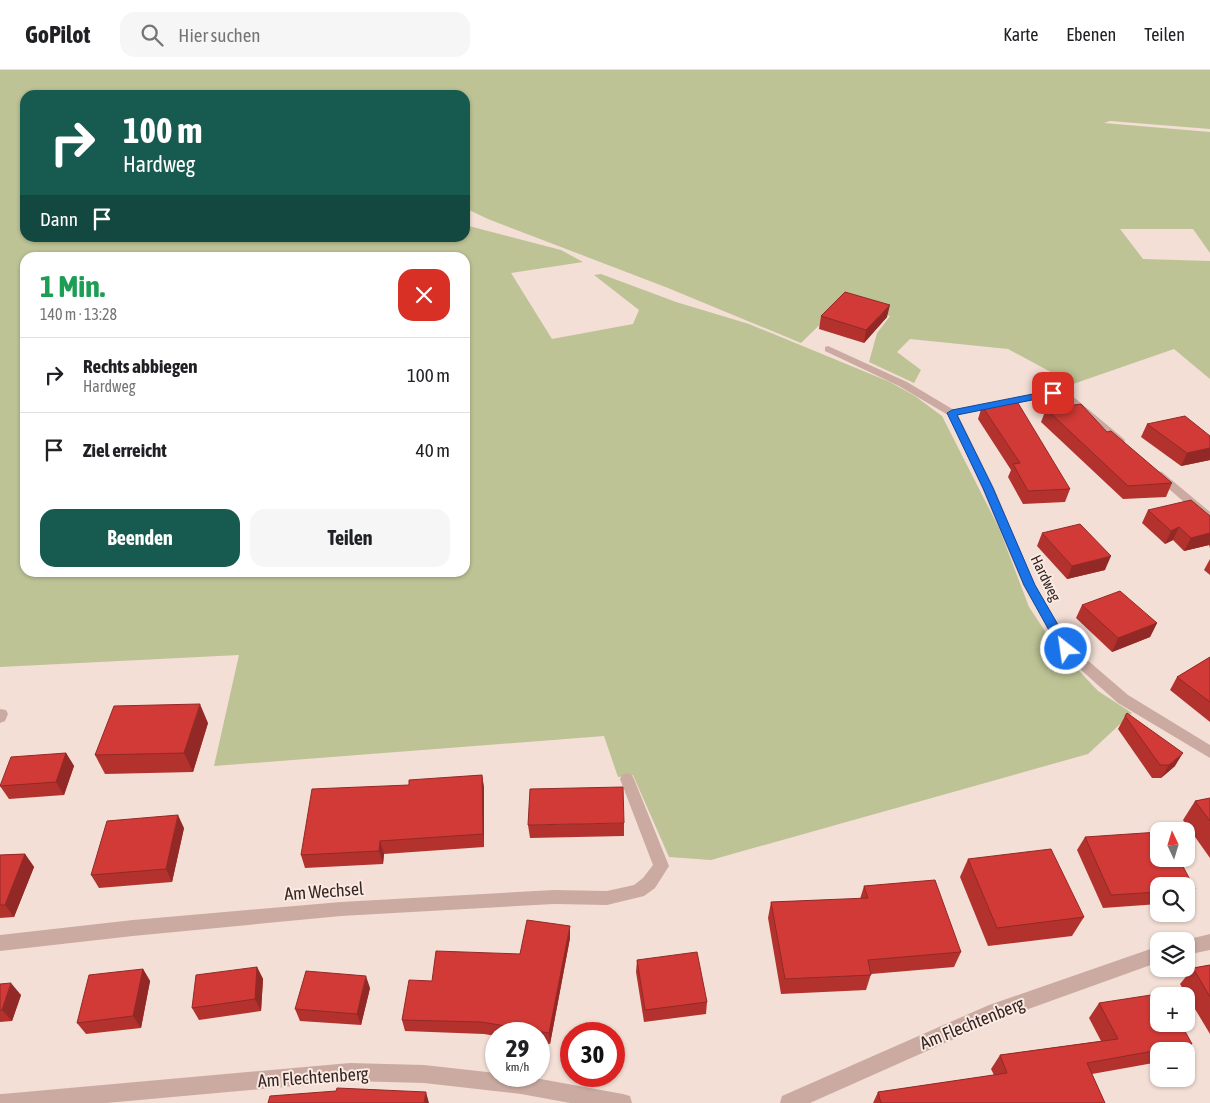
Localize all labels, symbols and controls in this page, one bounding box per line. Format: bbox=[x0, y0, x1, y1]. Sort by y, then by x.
search box bbox=[120, 12, 470, 57]
text: GoPilot bbox=[25, 21, 90, 48]
icon: search bbox=[138, 21, 166, 49]
text: Hier suchen bbox=[178, 24, 261, 46]
text: Karte bbox=[1003, 24, 1038, 45]
text: Ebenen bbox=[1066, 24, 1116, 45]
text: Teilen bbox=[1144, 24, 1185, 45]
icon: right bbox=[40, 110, 105, 175]
text: 100 m bbox=[123, 110, 202, 150]
text: Hardweg bbox=[123, 151, 195, 177]
icon: arrive bbox=[88, 205, 116, 233]
text: Dann bbox=[40, 208, 78, 230]
text: 1 Min. bbox=[40, 269, 105, 303]
button: close bbox=[398, 269, 450, 321]
text: 140 m · 13:28 bbox=[40, 305, 117, 323]
text: Rechts abbiegen bbox=[83, 355, 198, 377]
icon: right bbox=[40, 361, 68, 389]
text: 100 m bbox=[407, 364, 450, 386]
pin bbox=[1032, 372, 1074, 414]
text: Hardweg bbox=[83, 377, 136, 395]
icon: arrive bbox=[1039, 379, 1067, 407]
icon: arrive bbox=[40, 436, 68, 464]
text: Ziel erreicht bbox=[83, 439, 167, 461]
text: 40 m bbox=[416, 439, 450, 461]
button: Beenden bbox=[40, 509, 240, 567]
button: Teilen bbox=[250, 509, 450, 567]
street label: Hardweg bbox=[1028, 552, 1065, 604]
position arrow bbox=[1039, 622, 1091, 674]
north arrow bbox=[1150, 822, 1195, 868]
map controls bbox=[1150, 822, 1195, 1087]
button: search bbox=[1150, 877, 1195, 922]
street label: Am Wechsel bbox=[284, 878, 365, 904]
button: layers bbox=[1150, 932, 1195, 977]
button: + bbox=[1150, 987, 1195, 1032]
street label: Am Flechtenberg bbox=[917, 992, 1027, 1053]
speed limit sign: 30 bbox=[560, 1022, 625, 1087]
text: 29 bbox=[506, 1034, 529, 1062]
button: − bbox=[1150, 1042, 1195, 1087]
text: km/h bbox=[506, 1060, 529, 1074]
street label: Am Flechtenberg bbox=[257, 1063, 369, 1091]

